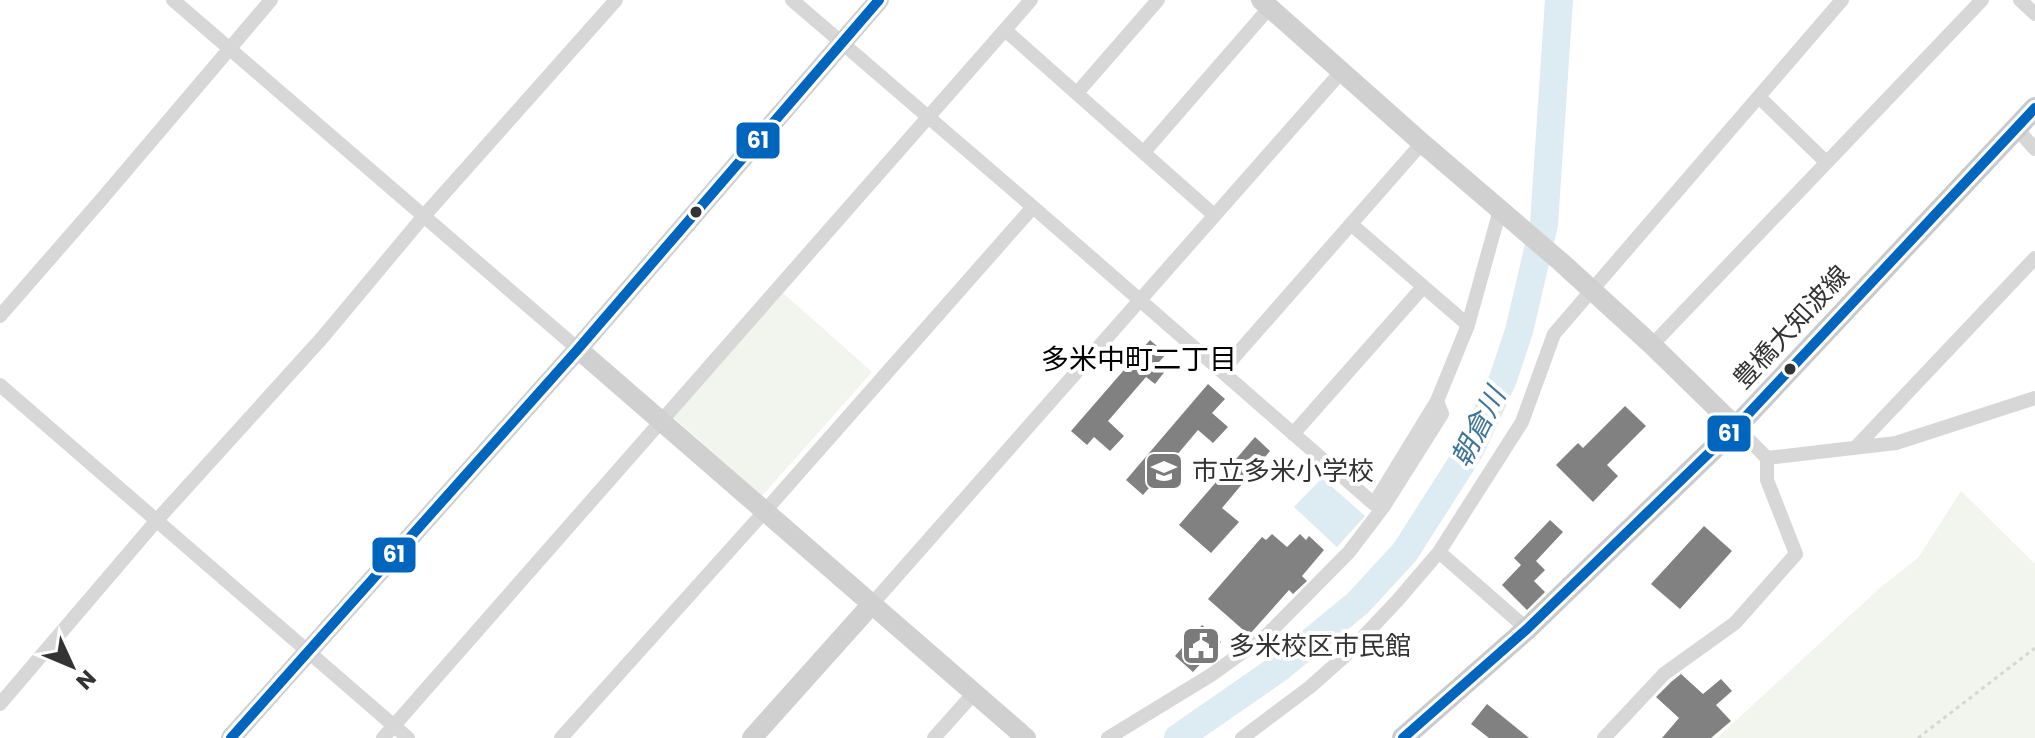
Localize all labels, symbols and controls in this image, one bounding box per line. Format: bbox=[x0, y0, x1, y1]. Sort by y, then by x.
line badge: 61 bbox=[735, 121, 781, 160]
text: 61 bbox=[747, 125, 769, 156]
unlabelled marker bbox=[688, 204, 704, 220]
street label: 豊橋大知波線 bbox=[1725, 258, 1857, 396]
district label: 多米中町二丁目 bbox=[1041, 340, 1237, 379]
unlabelled marker bbox=[1782, 361, 1798, 377]
water label: 朝倉川 bbox=[1442, 378, 1516, 474]
line badge: 61 bbox=[1706, 414, 1752, 453]
text: 61 bbox=[1718, 418, 1740, 449]
school or university icon: 市立多米小学校 bbox=[1143, 450, 1185, 492]
place label: 市立多米小学校 bbox=[1192, 453, 1374, 489]
line badge: 61 bbox=[371, 536, 417, 574]
text: 61 bbox=[383, 539, 405, 570]
public building icon: 多米校区市民館 bbox=[1180, 625, 1222, 667]
north arrow bbox=[32, 626, 112, 706]
place label: 多米校区市民館 bbox=[1229, 628, 1411, 664]
text: N bbox=[69, 663, 103, 696]

